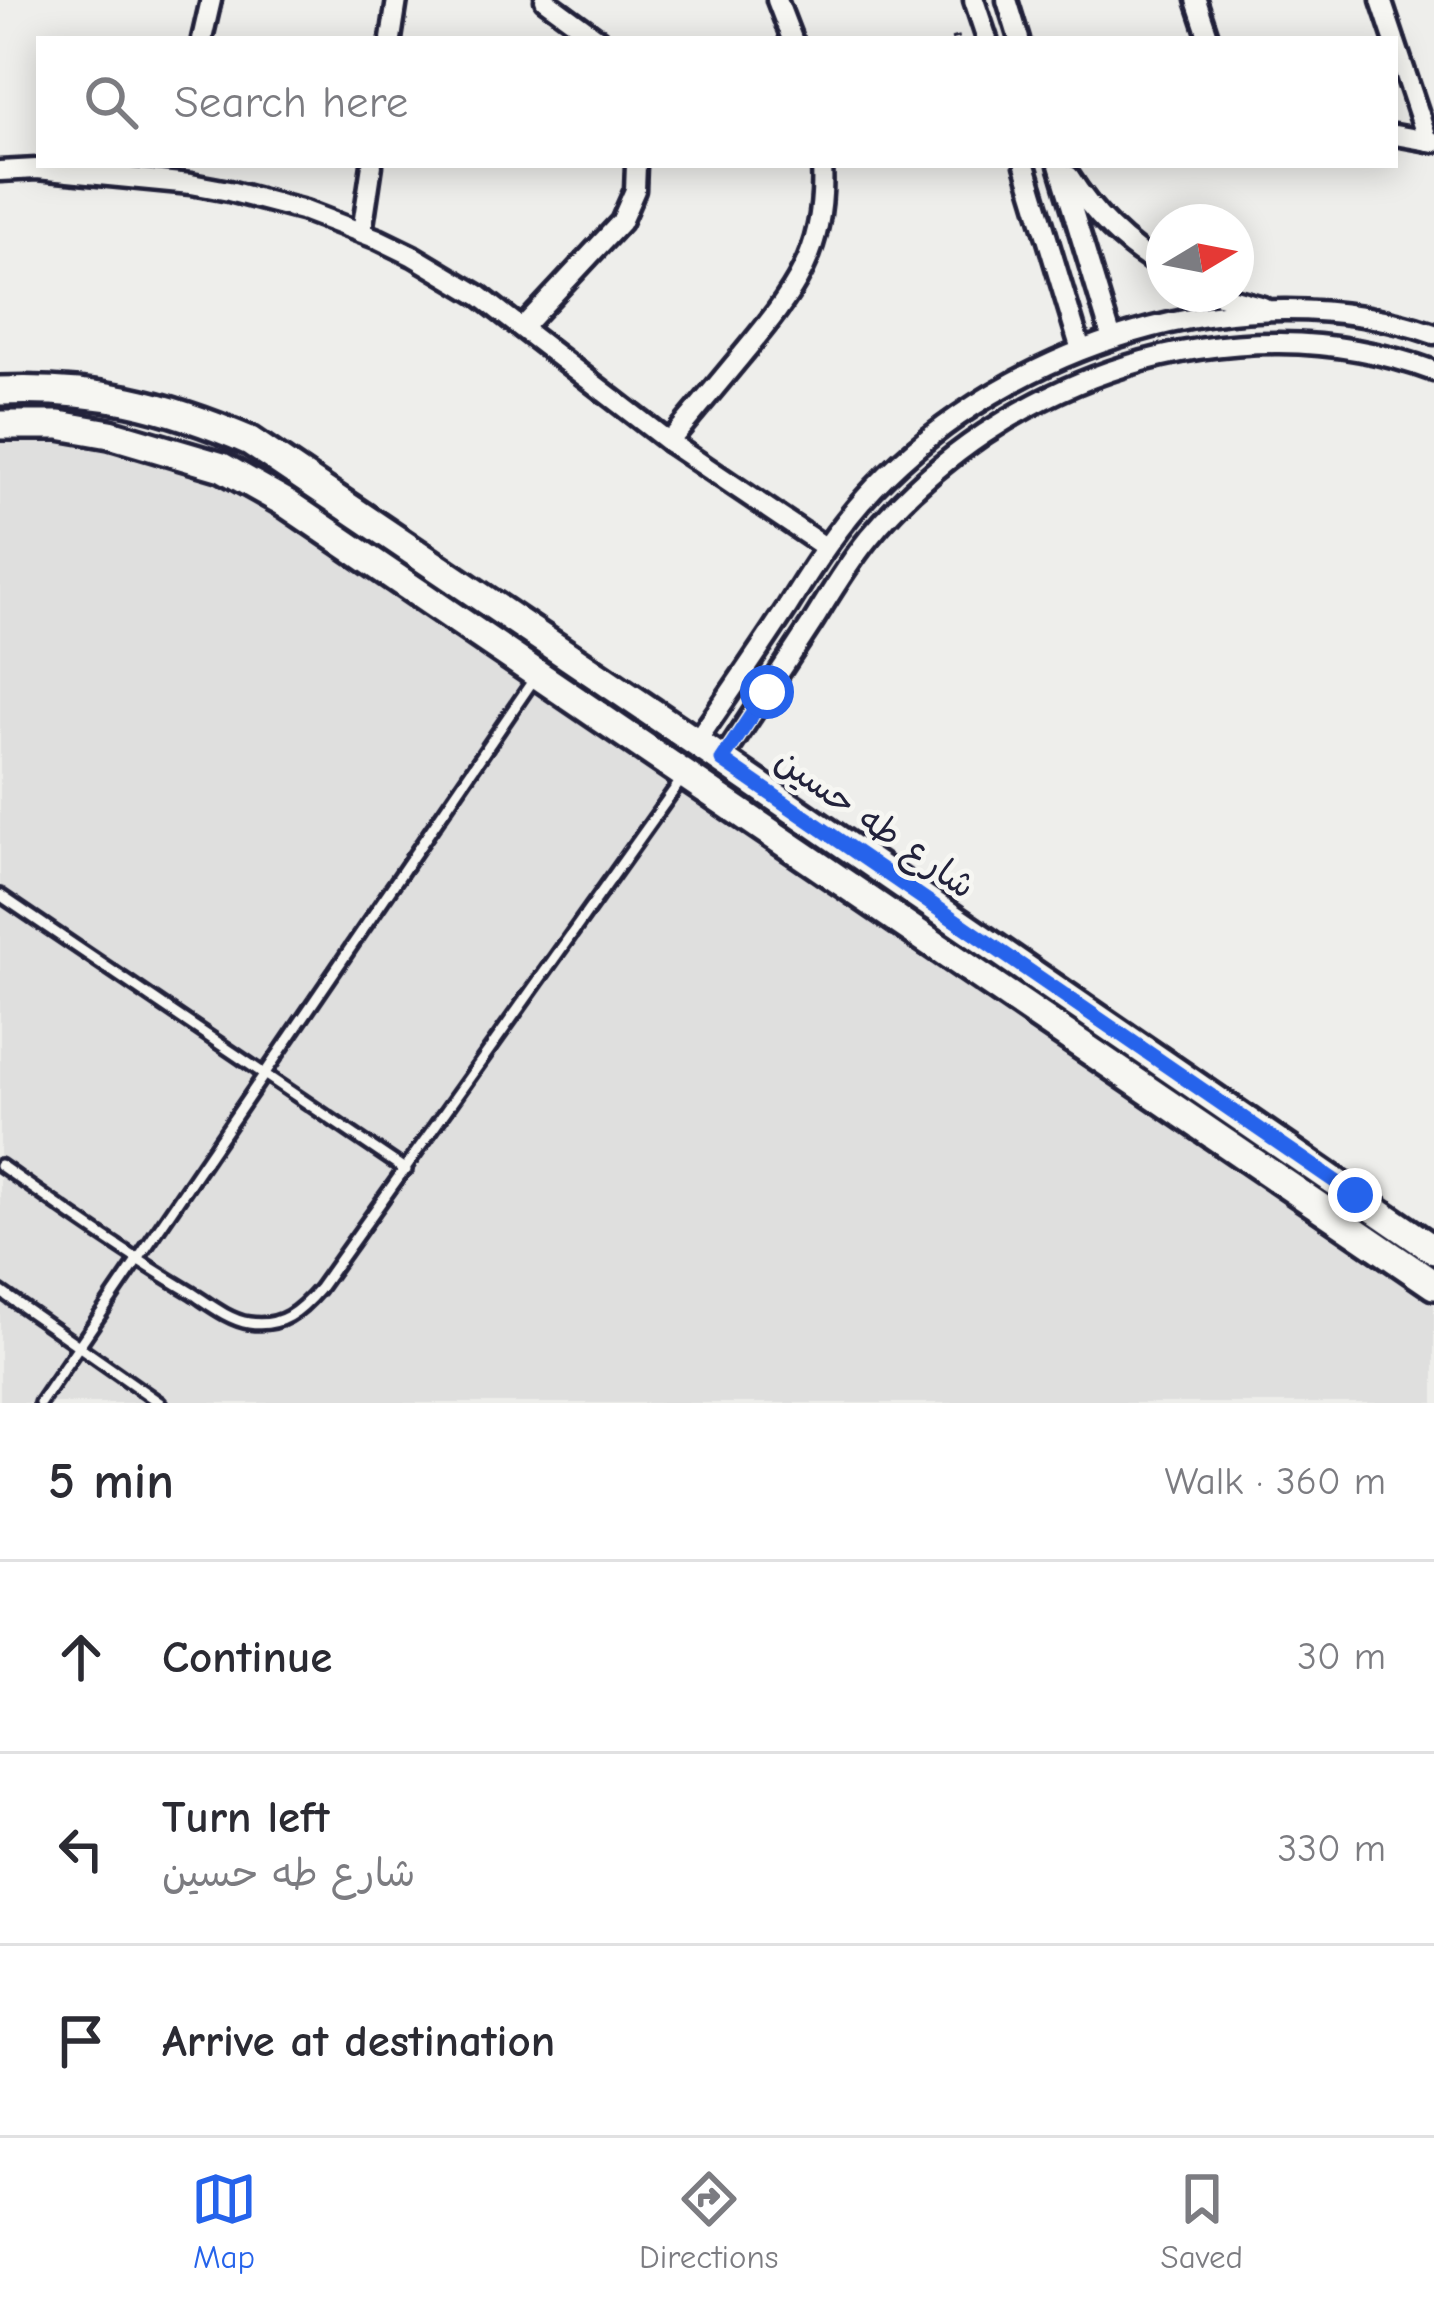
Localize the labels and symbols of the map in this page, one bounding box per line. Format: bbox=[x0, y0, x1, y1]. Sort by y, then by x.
north arrow bbox=[1146, 204, 1254, 312]
route start bbox=[740, 665, 794, 719]
street label: شارع طه حسين bbox=[765, 739, 983, 910]
route end bbox=[1328, 1168, 1382, 1222]

